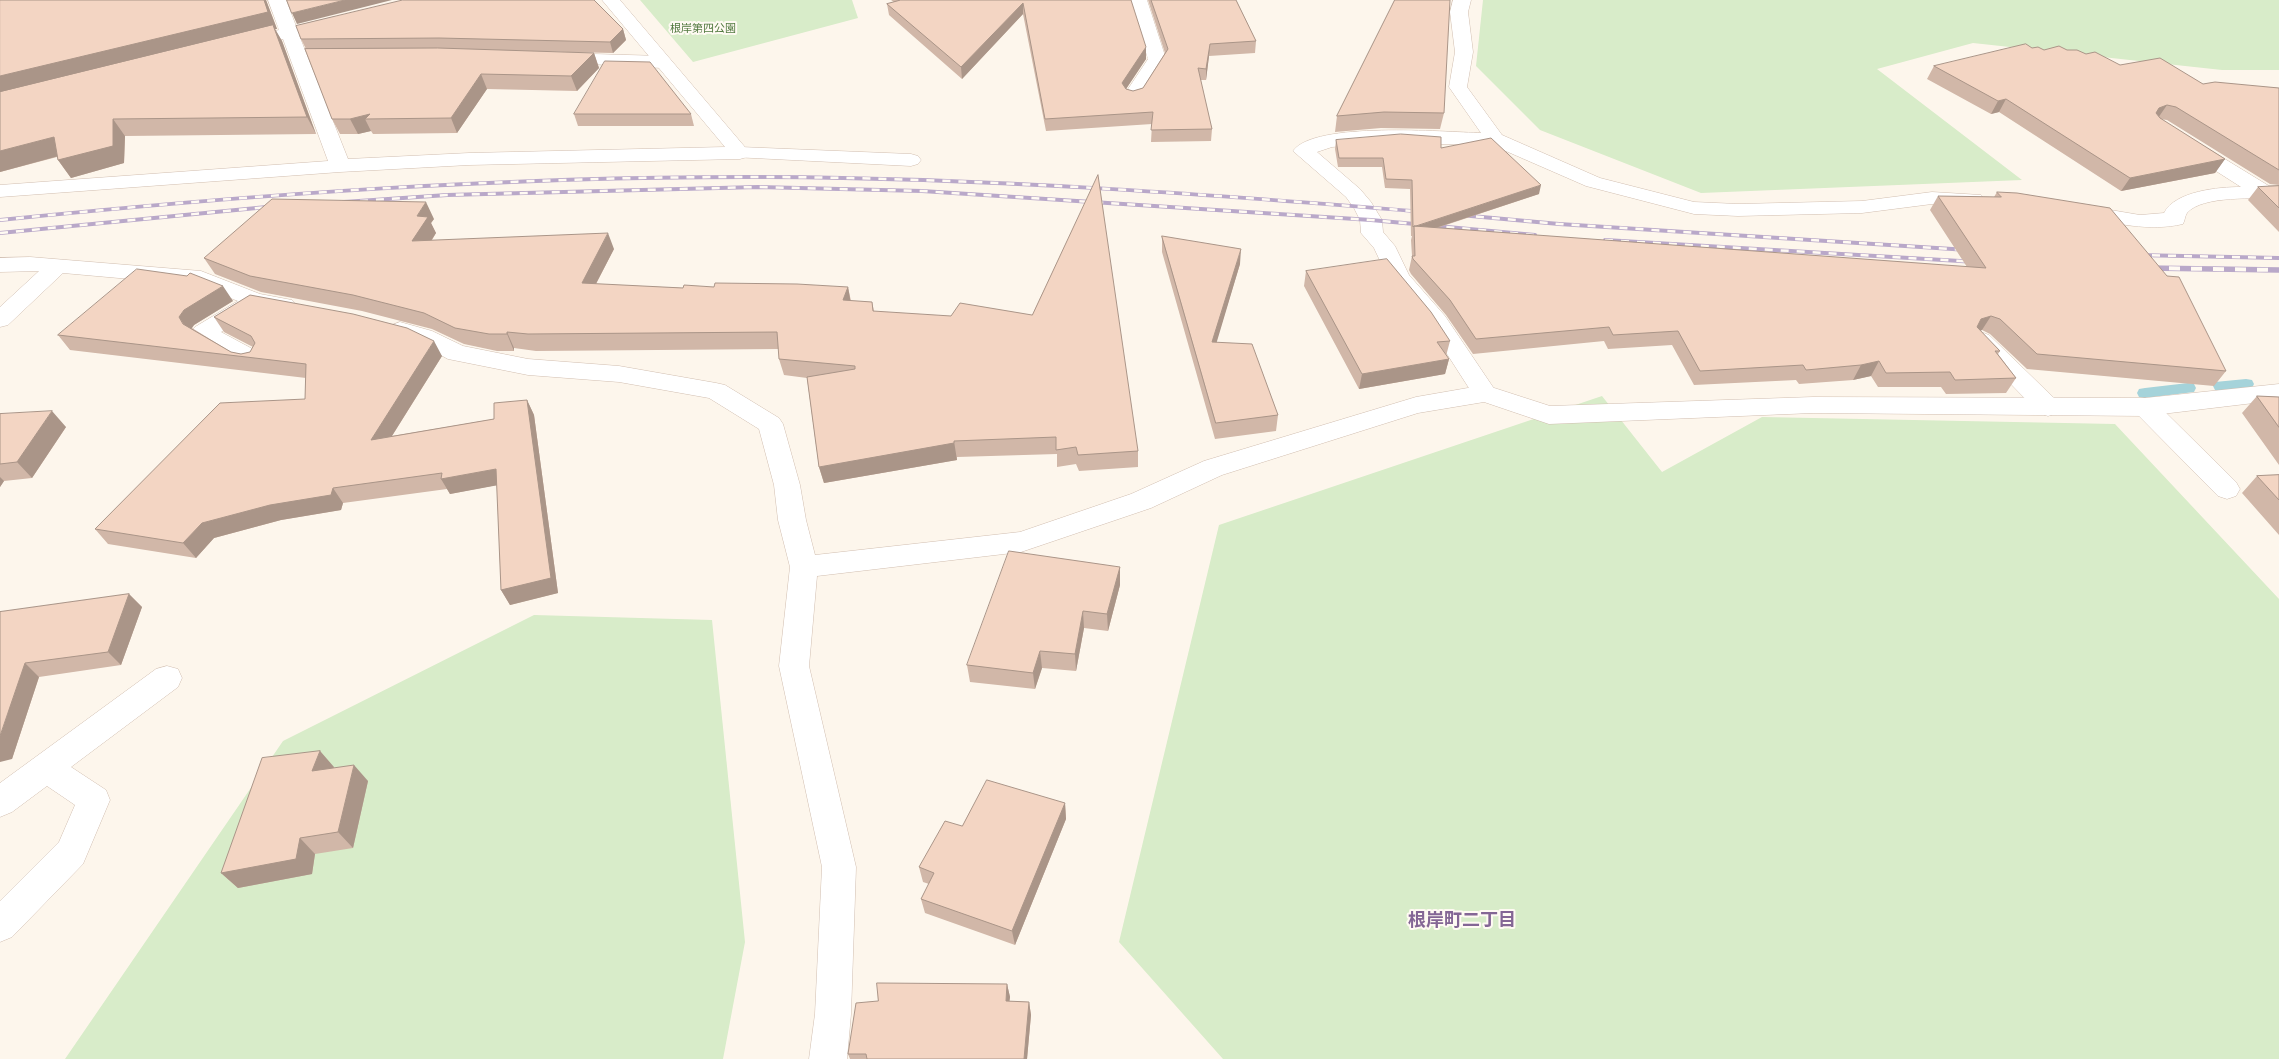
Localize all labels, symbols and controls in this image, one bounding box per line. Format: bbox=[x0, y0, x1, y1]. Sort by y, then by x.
park label: 根岸第四公園 bbox=[670, 22, 736, 36]
district label: 根岸町二丁目 bbox=[1408, 910, 1516, 932]

